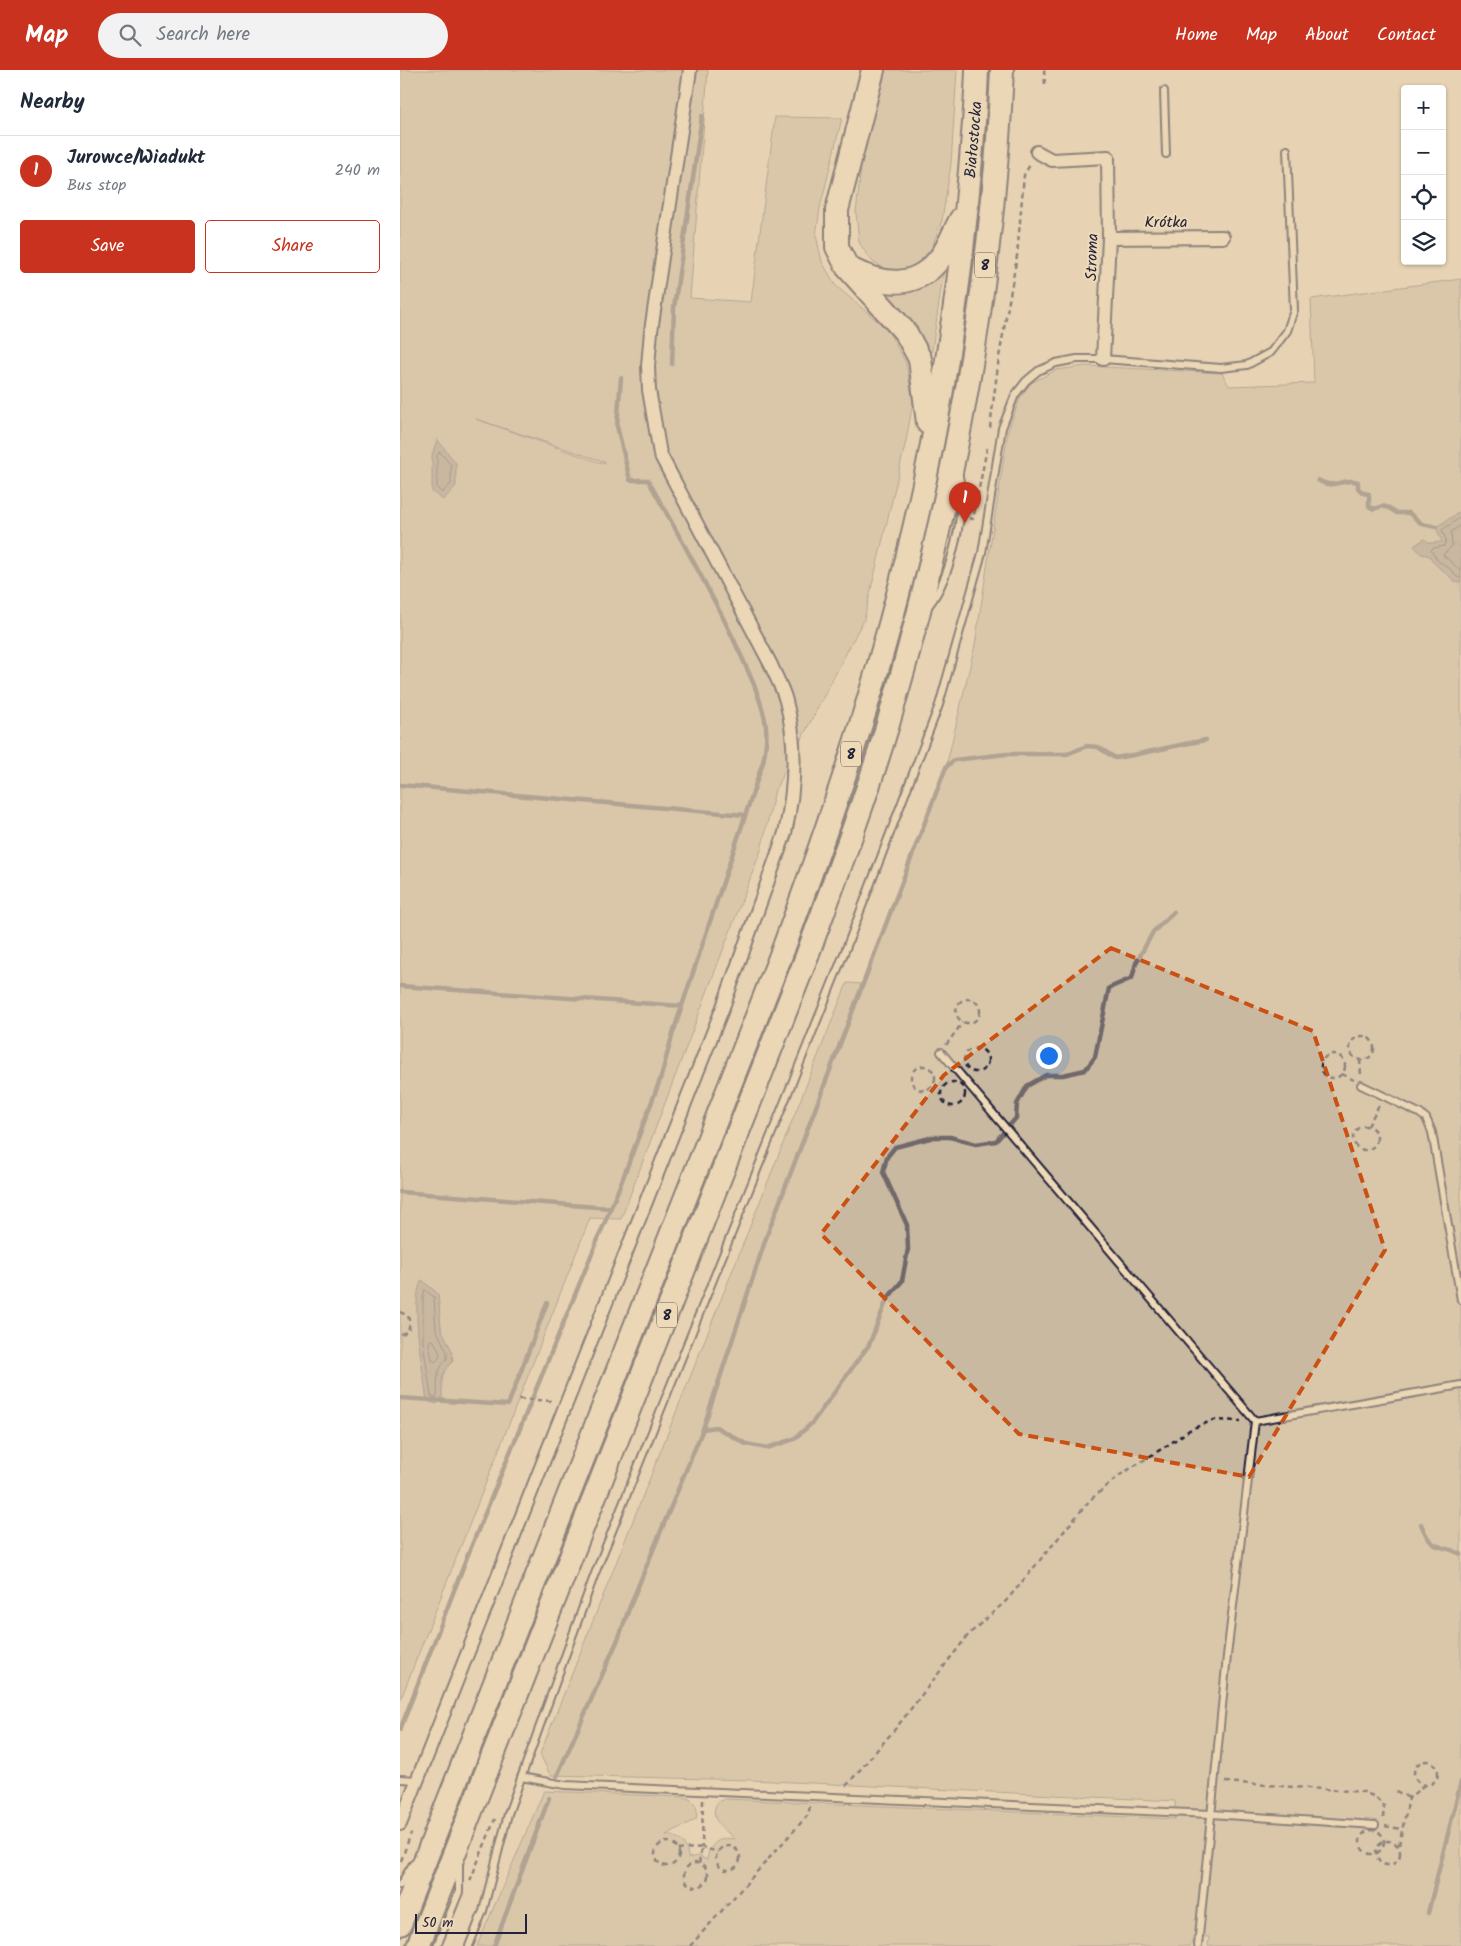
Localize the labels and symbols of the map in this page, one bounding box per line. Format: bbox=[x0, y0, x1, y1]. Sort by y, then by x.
street label: Białostocka bbox=[958, 100, 990, 179]
street label: Krótka bbox=[1144, 210, 1188, 235]
street label: Stroma bbox=[1079, 233, 1106, 281]
road number: 8 bbox=[975, 252, 995, 278]
pin: 1 bbox=[949, 482, 981, 523]
road number: 8 bbox=[841, 742, 861, 766]
your location bbox=[1036, 1043, 1062, 1069]
road number: 8 bbox=[657, 1302, 677, 1328]
scale bar bbox=[415, 1911, 528, 1934]

